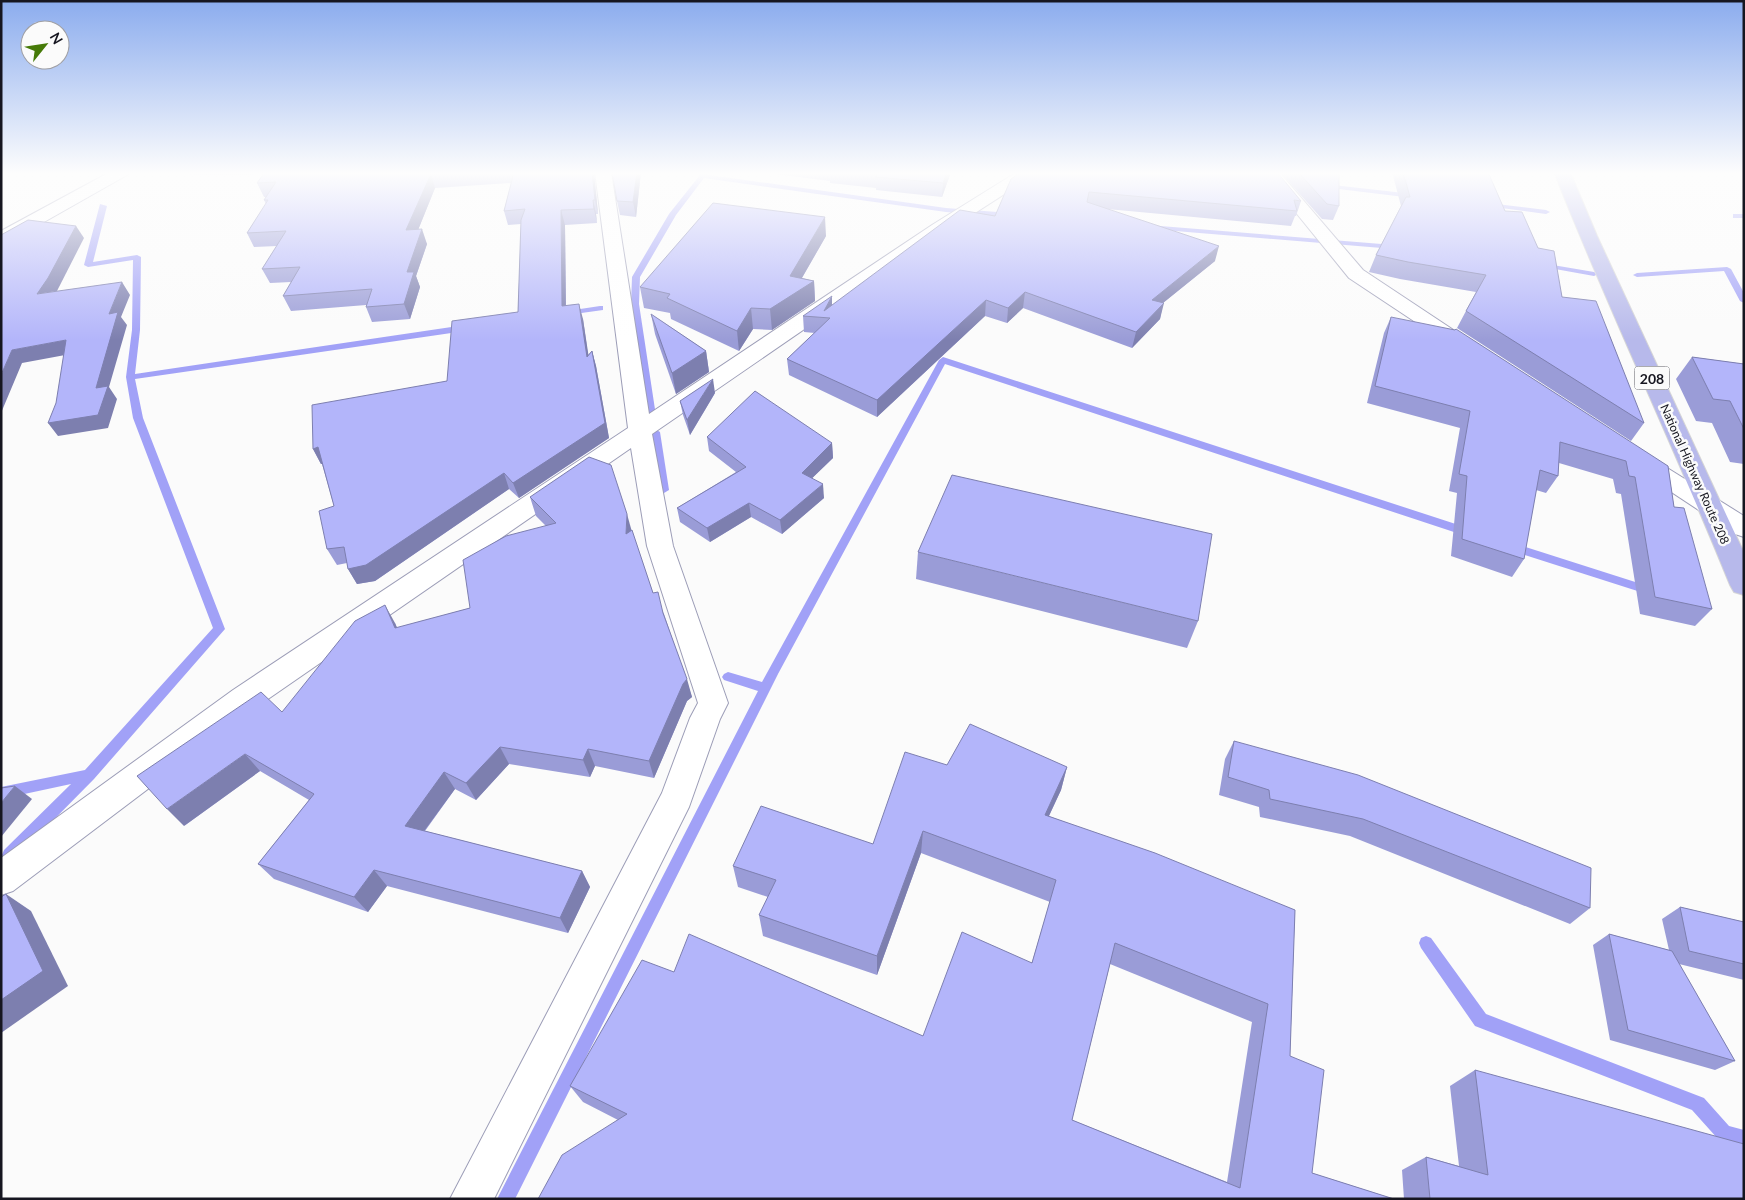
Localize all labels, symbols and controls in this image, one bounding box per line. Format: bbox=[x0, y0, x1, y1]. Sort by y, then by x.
north arrow bbox=[20, 20, 70, 70]
text: N bbox=[47, 29, 67, 47]
road number: 208 bbox=[1634, 366, 1670, 389]
street label: National Highway Route 208 bbox=[1657, 402, 1733, 546]

